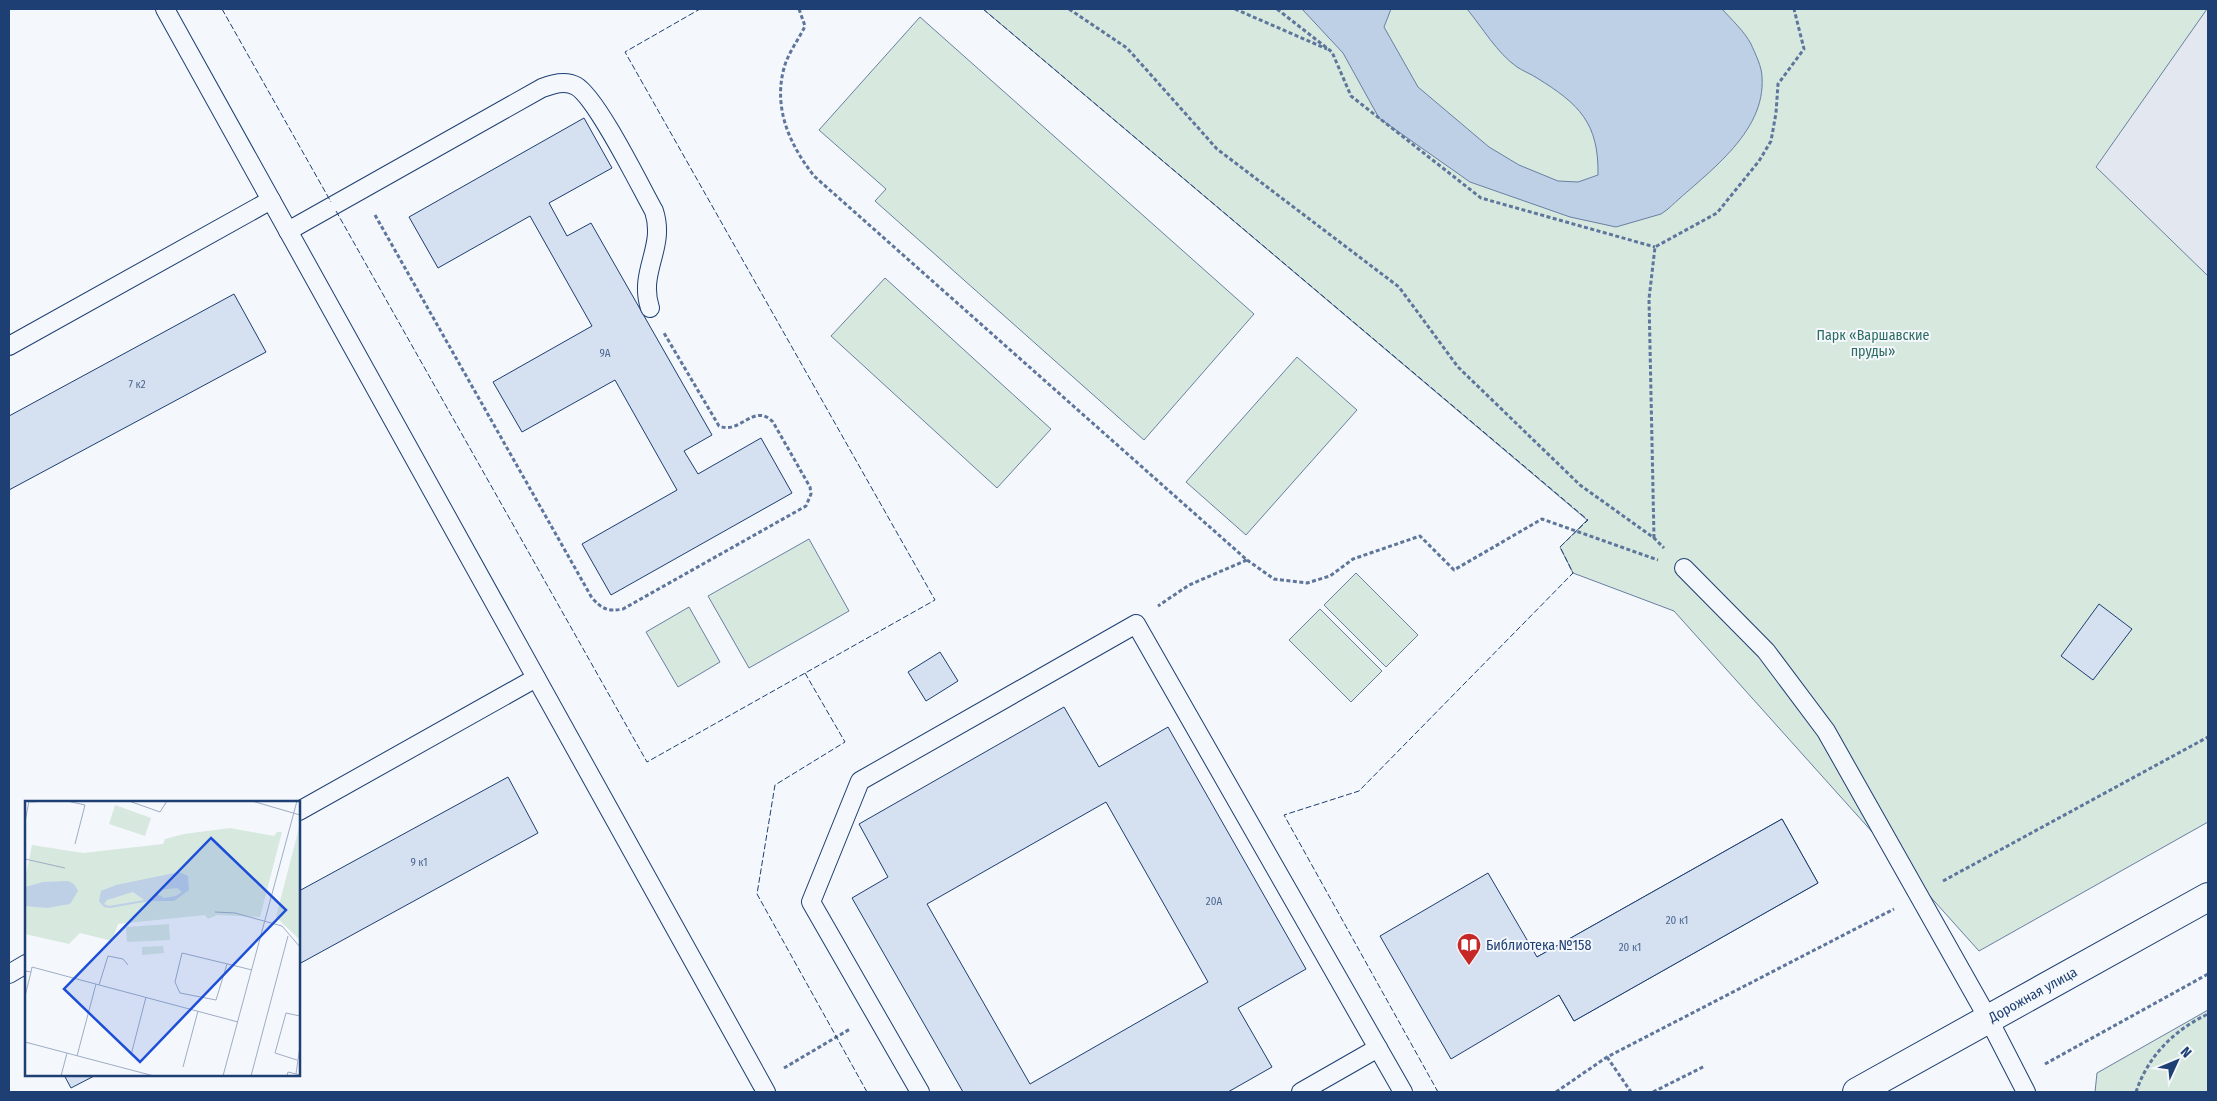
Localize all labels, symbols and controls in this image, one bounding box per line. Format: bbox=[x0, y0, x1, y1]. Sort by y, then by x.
park label: Парк «Варшавские пруды» bbox=[1817, 327, 1930, 360]
house number: 9А bbox=[599, 347, 611, 360]
house number: 7 к2 bbox=[128, 378, 146, 391]
inset map bbox=[25, 801, 300, 1076]
house number: 9 к1 bbox=[410, 856, 428, 869]
house number: 20А bbox=[1206, 895, 1222, 908]
house number: 20 к1 bbox=[1666, 914, 1688, 927]
library icon: Библиотека №158 bbox=[1456, 932, 1482, 966]
place label: Библиотека №158 bbox=[1486, 937, 1591, 954]
house number: 20 к1 bbox=[1619, 941, 1641, 954]
street label: Дорожная улица bbox=[1985, 963, 2080, 1026]
north arrow bbox=[2152, 1036, 2202, 1086]
text: N bbox=[2177, 1043, 2195, 1061]

